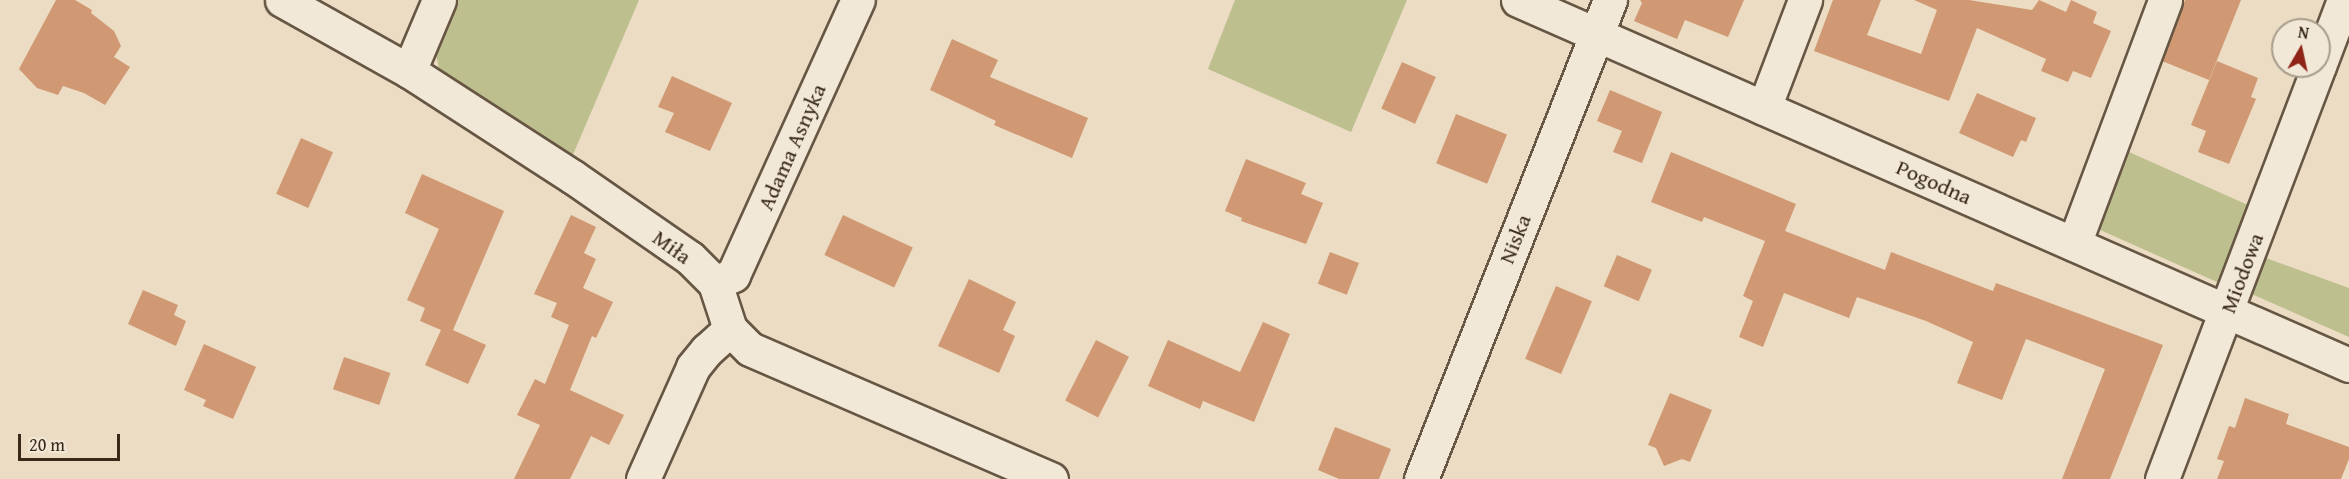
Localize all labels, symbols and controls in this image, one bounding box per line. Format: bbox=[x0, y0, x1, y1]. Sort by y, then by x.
north arrow bbox=[2271, 18, 2331, 78]
text: N bbox=[2296, 20, 2311, 45]
street label: Adama Asnyka bbox=[752, 80, 832, 214]
street label: Pogodna bbox=[1892, 154, 1976, 210]
street label: Niska bbox=[1493, 210, 1537, 268]
street label: Miła bbox=[648, 224, 696, 270]
street label: Miodowa bbox=[2215, 229, 2269, 317]
scale bar bbox=[21, 422, 123, 460]
text: 20 m bbox=[29, 431, 65, 458]

